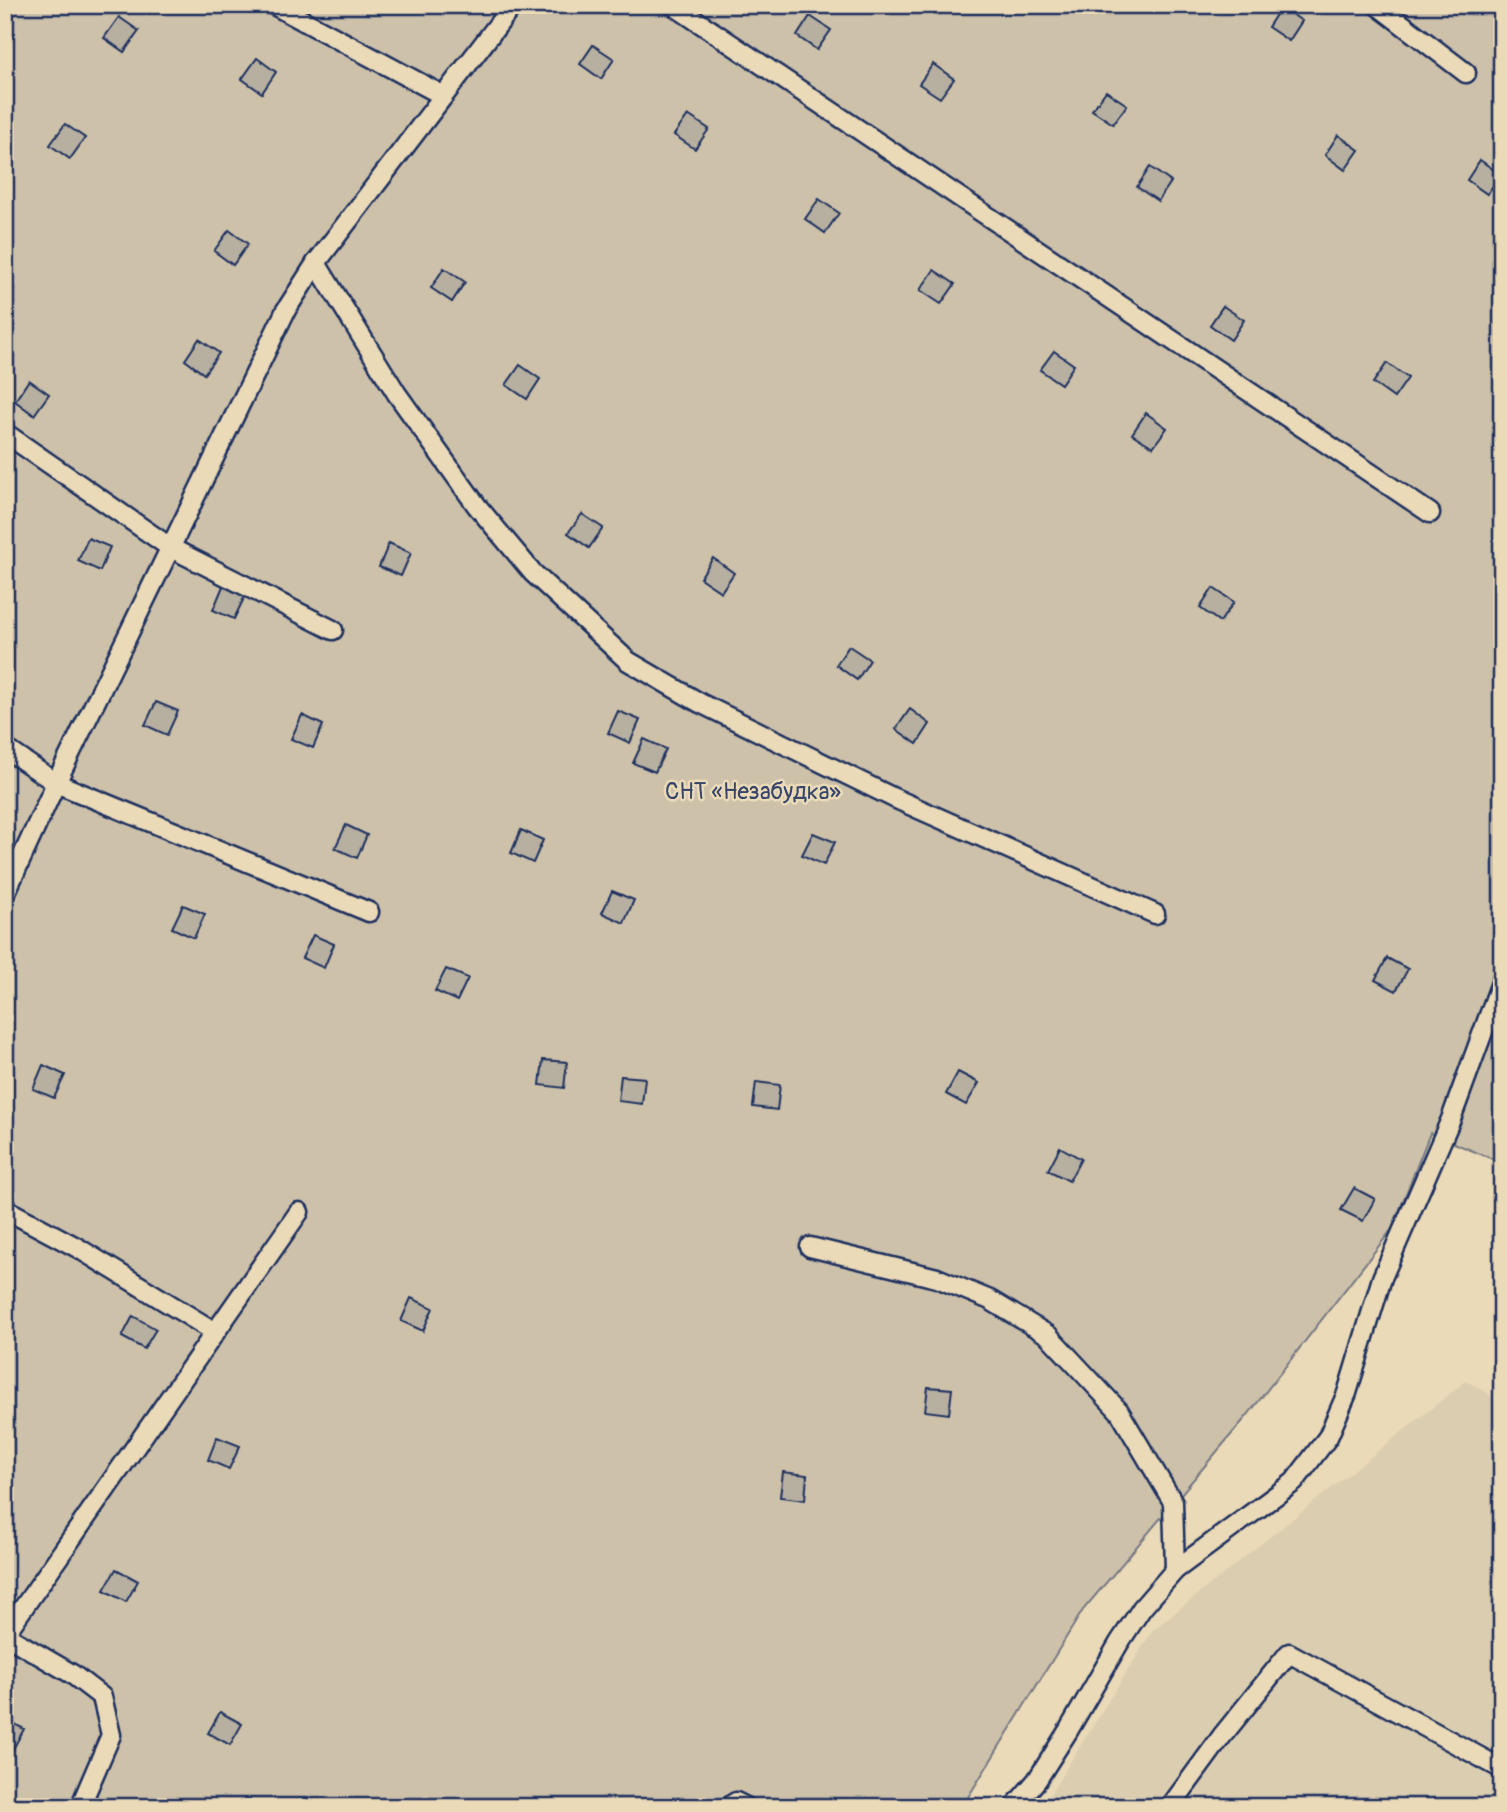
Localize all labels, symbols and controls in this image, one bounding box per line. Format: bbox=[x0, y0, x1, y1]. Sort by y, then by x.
park label: СНТ «Незабудка» bbox=[665, 777, 841, 806]

